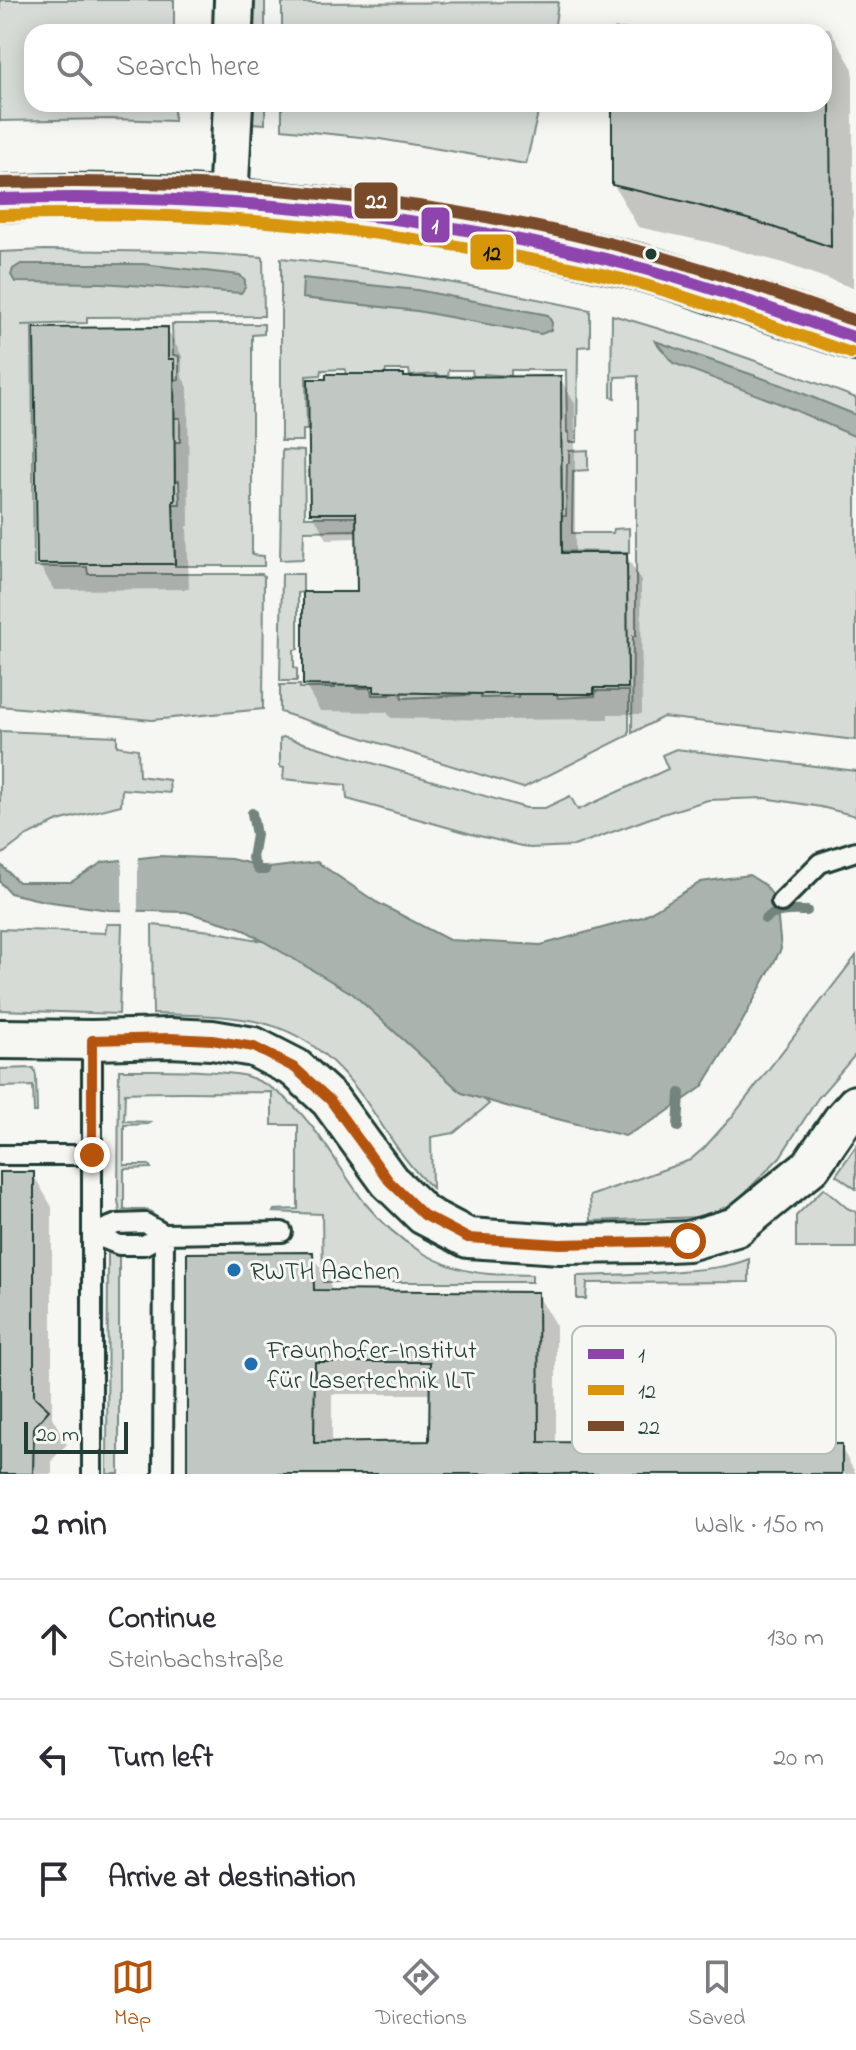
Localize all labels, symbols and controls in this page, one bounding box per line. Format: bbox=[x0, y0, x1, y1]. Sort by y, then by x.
search box bbox=[24, 24, 832, 112]
icon: search bbox=[52, 46, 96, 90]
text: Search here bbox=[116, 46, 260, 90]
line badge: 22 bbox=[353, 181, 399, 220]
text: 22 bbox=[364, 187, 387, 219]
line badge: 1 bbox=[420, 206, 451, 244]
text: 1 bbox=[432, 212, 439, 244]
line badge: 12 bbox=[469, 233, 515, 271]
text: 12 bbox=[483, 239, 501, 271]
unlabelled marker bbox=[643, 246, 659, 262]
route end bbox=[74, 1137, 110, 1173]
route start bbox=[670, 1223, 706, 1259]
place label: RWTH Aachen bbox=[250, 1254, 399, 1292]
marker: RWTH Aachen bbox=[225, 1261, 243, 1279]
legend bbox=[572, 1326, 836, 1454]
place label: Fraunhofer-Institut für Lasertechnik ILT bbox=[266, 1333, 477, 1401]
text: 1 bbox=[638, 1341, 645, 1373]
marker: Fraunhofer-Institut für Lasertechnik ILT bbox=[242, 1355, 260, 1373]
text: 12 bbox=[638, 1377, 656, 1409]
text: 22 bbox=[638, 1413, 660, 1445]
scale bar bbox=[24, 1418, 128, 1454]
text: 20 m bbox=[36, 1420, 79, 1452]
text: 2 min bbox=[32, 1501, 107, 1551]
text: Walk · 150 m bbox=[694, 1507, 824, 1545]
text: Continue bbox=[108, 1598, 216, 1642]
icon: ahead bbox=[32, 1617, 76, 1661]
text: 130 m bbox=[767, 1620, 824, 1658]
text: Steinbachstraße bbox=[108, 1642, 284, 1680]
icon: left bbox=[32, 1737, 76, 1781]
text: Turn left bbox=[108, 1737, 213, 1781]
text: 20 m bbox=[773, 1740, 824, 1778]
icon: arrive bbox=[32, 1857, 76, 1901]
text: Arrive at destination bbox=[108, 1857, 356, 1901]
tab: Map bbox=[111, 1955, 155, 2035]
tab: Directions bbox=[376, 1955, 467, 2035]
tab: Saved bbox=[688, 1955, 745, 2035]

